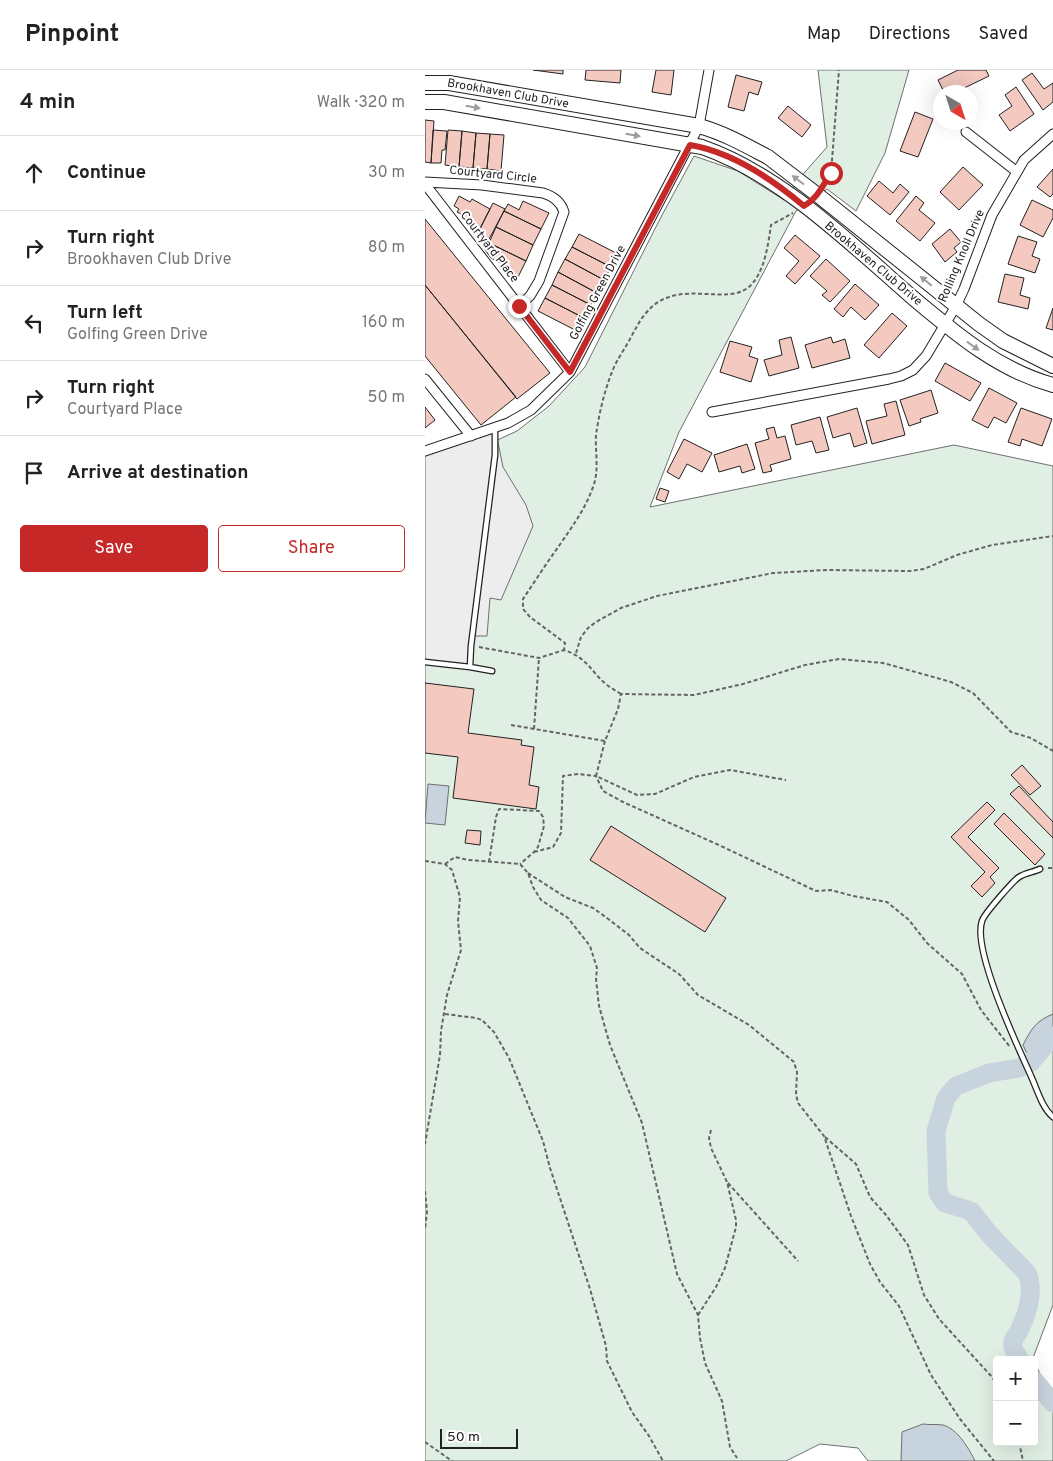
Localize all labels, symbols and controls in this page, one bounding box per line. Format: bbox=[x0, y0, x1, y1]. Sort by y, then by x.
text: Pinpoint bbox=[25, 20, 119, 50]
text: Map bbox=[807, 23, 841, 46]
text: Directions bbox=[869, 23, 951, 46]
text: Saved bbox=[979, 23, 1028, 46]
street label: Brookhaven Club Drive bbox=[446, 75, 570, 113]
north arrow bbox=[933, 85, 978, 130]
text: 4 min bbox=[20, 89, 76, 116]
text: Walk · 320 m bbox=[317, 93, 405, 113]
one-way arrow bbox=[466, 104, 482, 112]
one-way arrow bbox=[626, 132, 642, 140]
icon: ahead bbox=[20, 159, 48, 187]
text: Continue bbox=[67, 161, 146, 185]
street label: Courtyard Circle bbox=[448, 162, 538, 188]
route start bbox=[820, 162, 843, 185]
text: 30 m bbox=[368, 163, 405, 183]
one-way arrow bbox=[792, 175, 805, 186]
street label: Rolling Knoll Drive bbox=[935, 207, 989, 305]
street label: Courtyard Place bbox=[456, 208, 522, 286]
street label: Brookhaven Club Drive bbox=[821, 218, 925, 310]
text: Turn right bbox=[67, 226, 155, 250]
icon: right bbox=[20, 234, 48, 262]
text: 80 m bbox=[368, 238, 405, 258]
street label: Golfing Green Drive bbox=[566, 243, 630, 343]
text: Brookhaven Club Drive bbox=[67, 250, 231, 270]
one-way arrow bbox=[920, 276, 933, 287]
route end bbox=[508, 295, 531, 318]
text: Turn left bbox=[67, 301, 143, 325]
icon: left bbox=[20, 309, 48, 337]
text: 160 m bbox=[362, 313, 405, 333]
text: Golfing Green Drive bbox=[67, 325, 208, 345]
one-way arrow bbox=[966, 340, 979, 351]
text: Turn right bbox=[67, 376, 155, 400]
icon: right bbox=[20, 384, 48, 412]
text: 50 m bbox=[368, 388, 405, 408]
text: Courtyard Place bbox=[67, 400, 183, 420]
icon: arrive bbox=[20, 459, 48, 487]
text: Arrive at destination bbox=[67, 461, 248, 485]
button: Save bbox=[20, 525, 208, 572]
button: Share bbox=[218, 525, 405, 572]
map controls bbox=[993, 1356, 1038, 1446]
button: + bbox=[993, 1356, 1038, 1401]
button: − bbox=[993, 1401, 1038, 1446]
scale bar bbox=[440, 1426, 517, 1449]
text: 50 m bbox=[447, 1429, 480, 1446]

